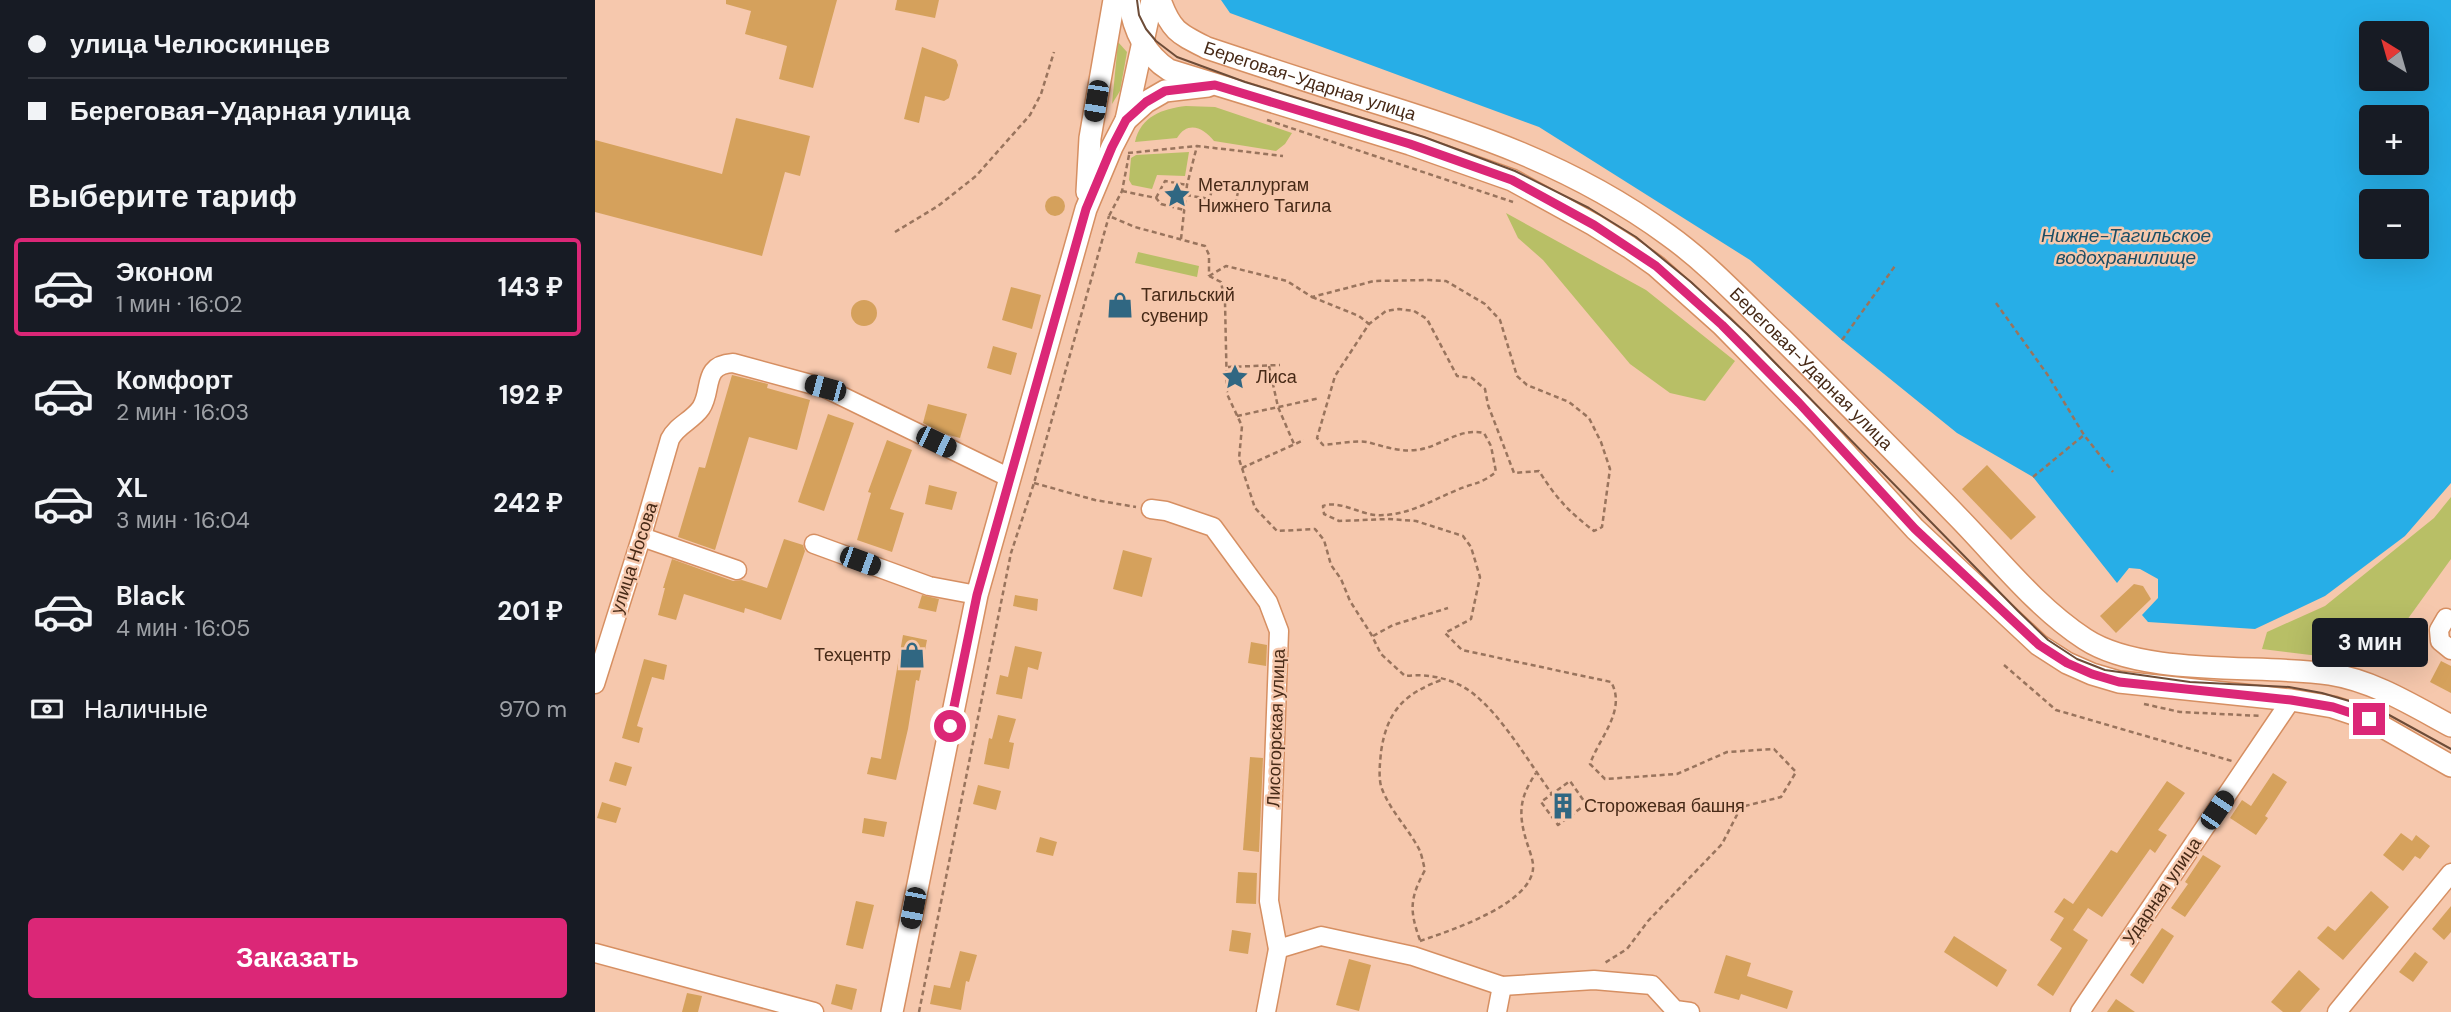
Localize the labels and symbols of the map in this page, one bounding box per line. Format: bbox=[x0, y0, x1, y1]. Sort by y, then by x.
north arrow bbox=[2359, 21, 2429, 91]
street label: Береговая-Ударная улица bbox=[1201, 36, 1420, 127]
car bbox=[1083, 79, 1110, 123]
place label: Металлургам Нижнего Тагила bbox=[1198, 173, 1332, 218]
place icon: Металлургам Нижнего Тагила bbox=[1162, 180, 1192, 210]
water label: Нижне-Тагильское водохранилище bbox=[2041, 223, 2211, 270]
street label: Береговая-Ударная улица bbox=[1724, 282, 1899, 456]
place label: Тагильский сувенир bbox=[1141, 283, 1235, 328]
shop icon: Тагильский сувенир bbox=[1105, 290, 1135, 320]
place icon: Лиса bbox=[1220, 362, 1250, 392]
place label: Лиса bbox=[1256, 365, 1298, 389]
car bbox=[802, 372, 849, 404]
car bbox=[913, 423, 960, 461]
street label: улица Носова bbox=[605, 498, 664, 617]
car bbox=[837, 544, 884, 578]
callout: 3 мин bbox=[2311, 618, 2427, 666]
shop icon: Техцентр bbox=[897, 640, 927, 670]
place label: Техцентр bbox=[814, 643, 891, 667]
street label: Лисогорская улица bbox=[1261, 647, 1291, 808]
route end bbox=[2353, 703, 2385, 735]
route start bbox=[934, 710, 966, 742]
car bbox=[2197, 787, 2238, 833]
building icon: Сторожевая башня bbox=[1548, 791, 1578, 821]
place label: Сторожевая башня bbox=[1584, 794, 1745, 818]
street label: Ударная улица bbox=[2117, 832, 2207, 949]
car bbox=[899, 885, 928, 931]

